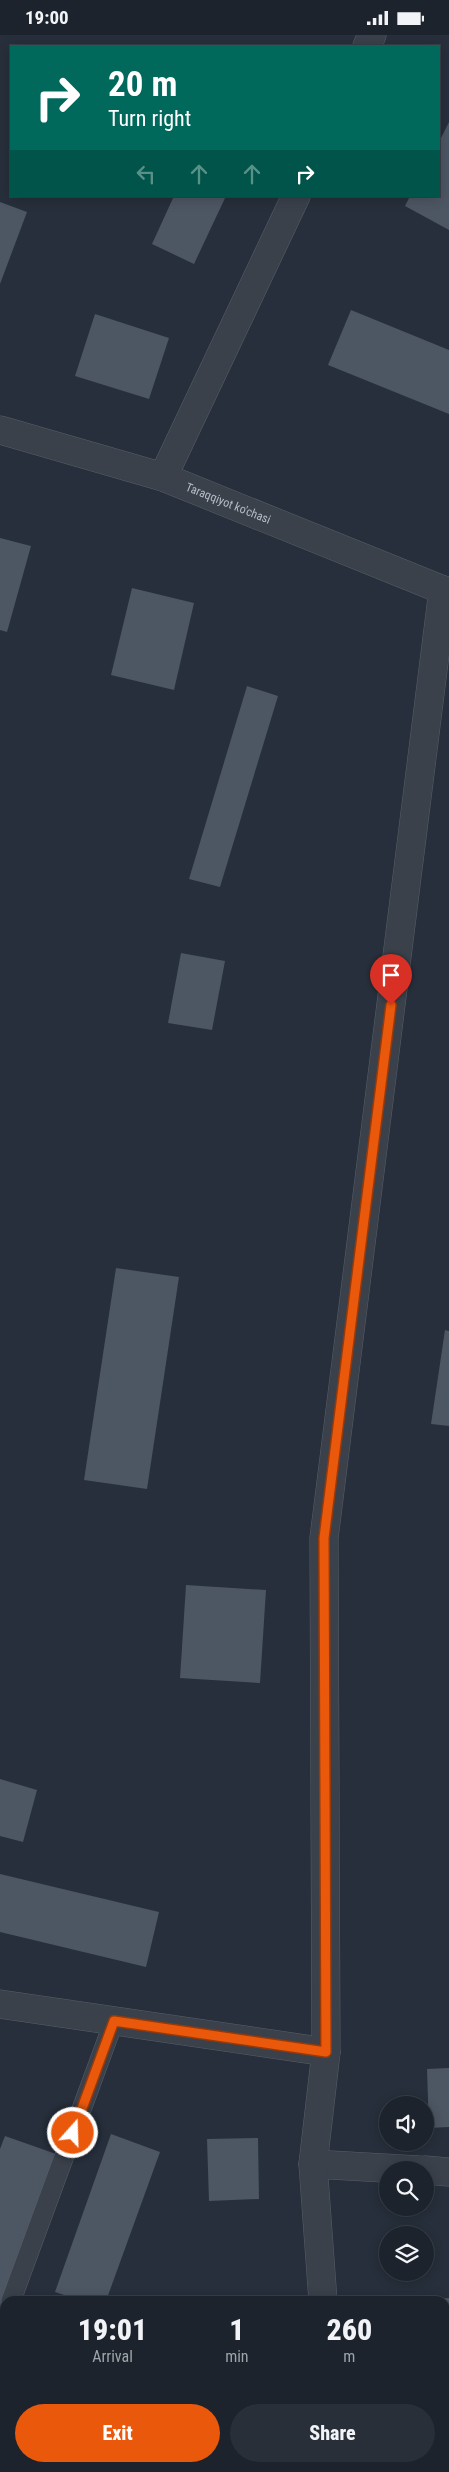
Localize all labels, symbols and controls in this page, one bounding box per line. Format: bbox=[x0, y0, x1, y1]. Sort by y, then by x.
text: 19:00 bbox=[25, 6, 69, 29]
text: 20 m bbox=[108, 64, 177, 105]
icon: right bbox=[25, 65, 90, 130]
text: Turn right bbox=[108, 106, 191, 131]
icon: left bbox=[132, 160, 160, 188]
icon: ahead bbox=[185, 160, 213, 188]
icon: ahead bbox=[238, 160, 266, 188]
icon: right bbox=[291, 160, 319, 188]
street label: Taraqqiyot ko'chasi bbox=[184, 480, 273, 527]
pin bbox=[370, 954, 412, 1005]
icon: arrive bbox=[377, 961, 405, 989]
map controls bbox=[379, 2096, 434, 2281]
button: sound bbox=[379, 2096, 434, 2151]
position arrow bbox=[46, 2106, 98, 2158]
button: search bbox=[379, 2161, 434, 2216]
button: layers bbox=[379, 2226, 434, 2281]
text: 19:01 bbox=[78, 2312, 147, 2347]
text: 1 bbox=[229, 2312, 244, 2347]
text: 260 bbox=[326, 2312, 372, 2347]
text: Arrival bbox=[92, 2347, 133, 2366]
text: min bbox=[225, 2347, 249, 2366]
text: m bbox=[343, 2347, 355, 2366]
button: Exit bbox=[15, 2404, 220, 2462]
button: Share bbox=[230, 2404, 435, 2462]

